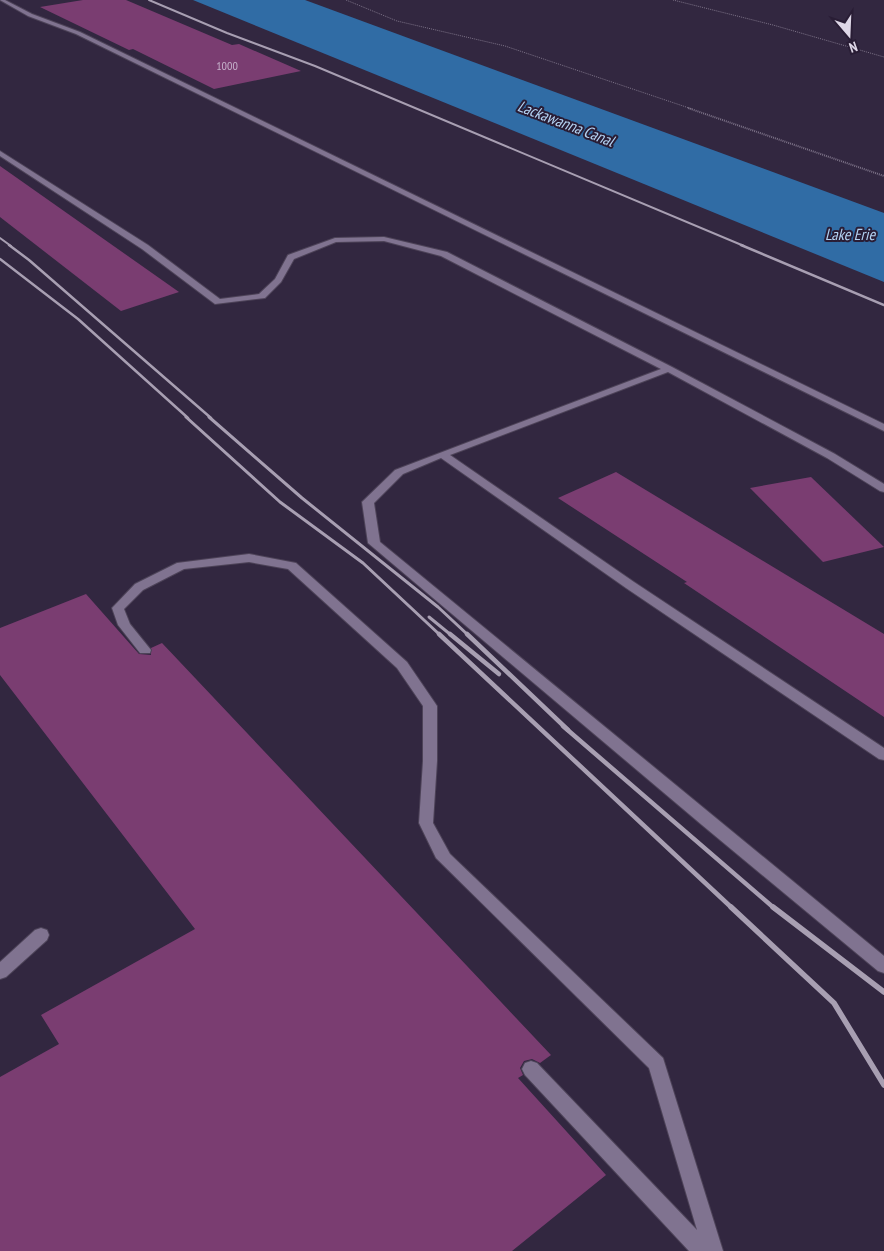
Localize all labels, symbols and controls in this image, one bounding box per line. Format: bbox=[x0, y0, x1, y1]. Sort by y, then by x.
north arrow bbox=[824, 10, 874, 60]
text: N bbox=[847, 38, 860, 57]
house number: 1000 bbox=[216, 58, 238, 73]
water label: Lackawanna Canal bbox=[515, 95, 618, 151]
water label: Lake Erie bbox=[825, 224, 876, 244]

